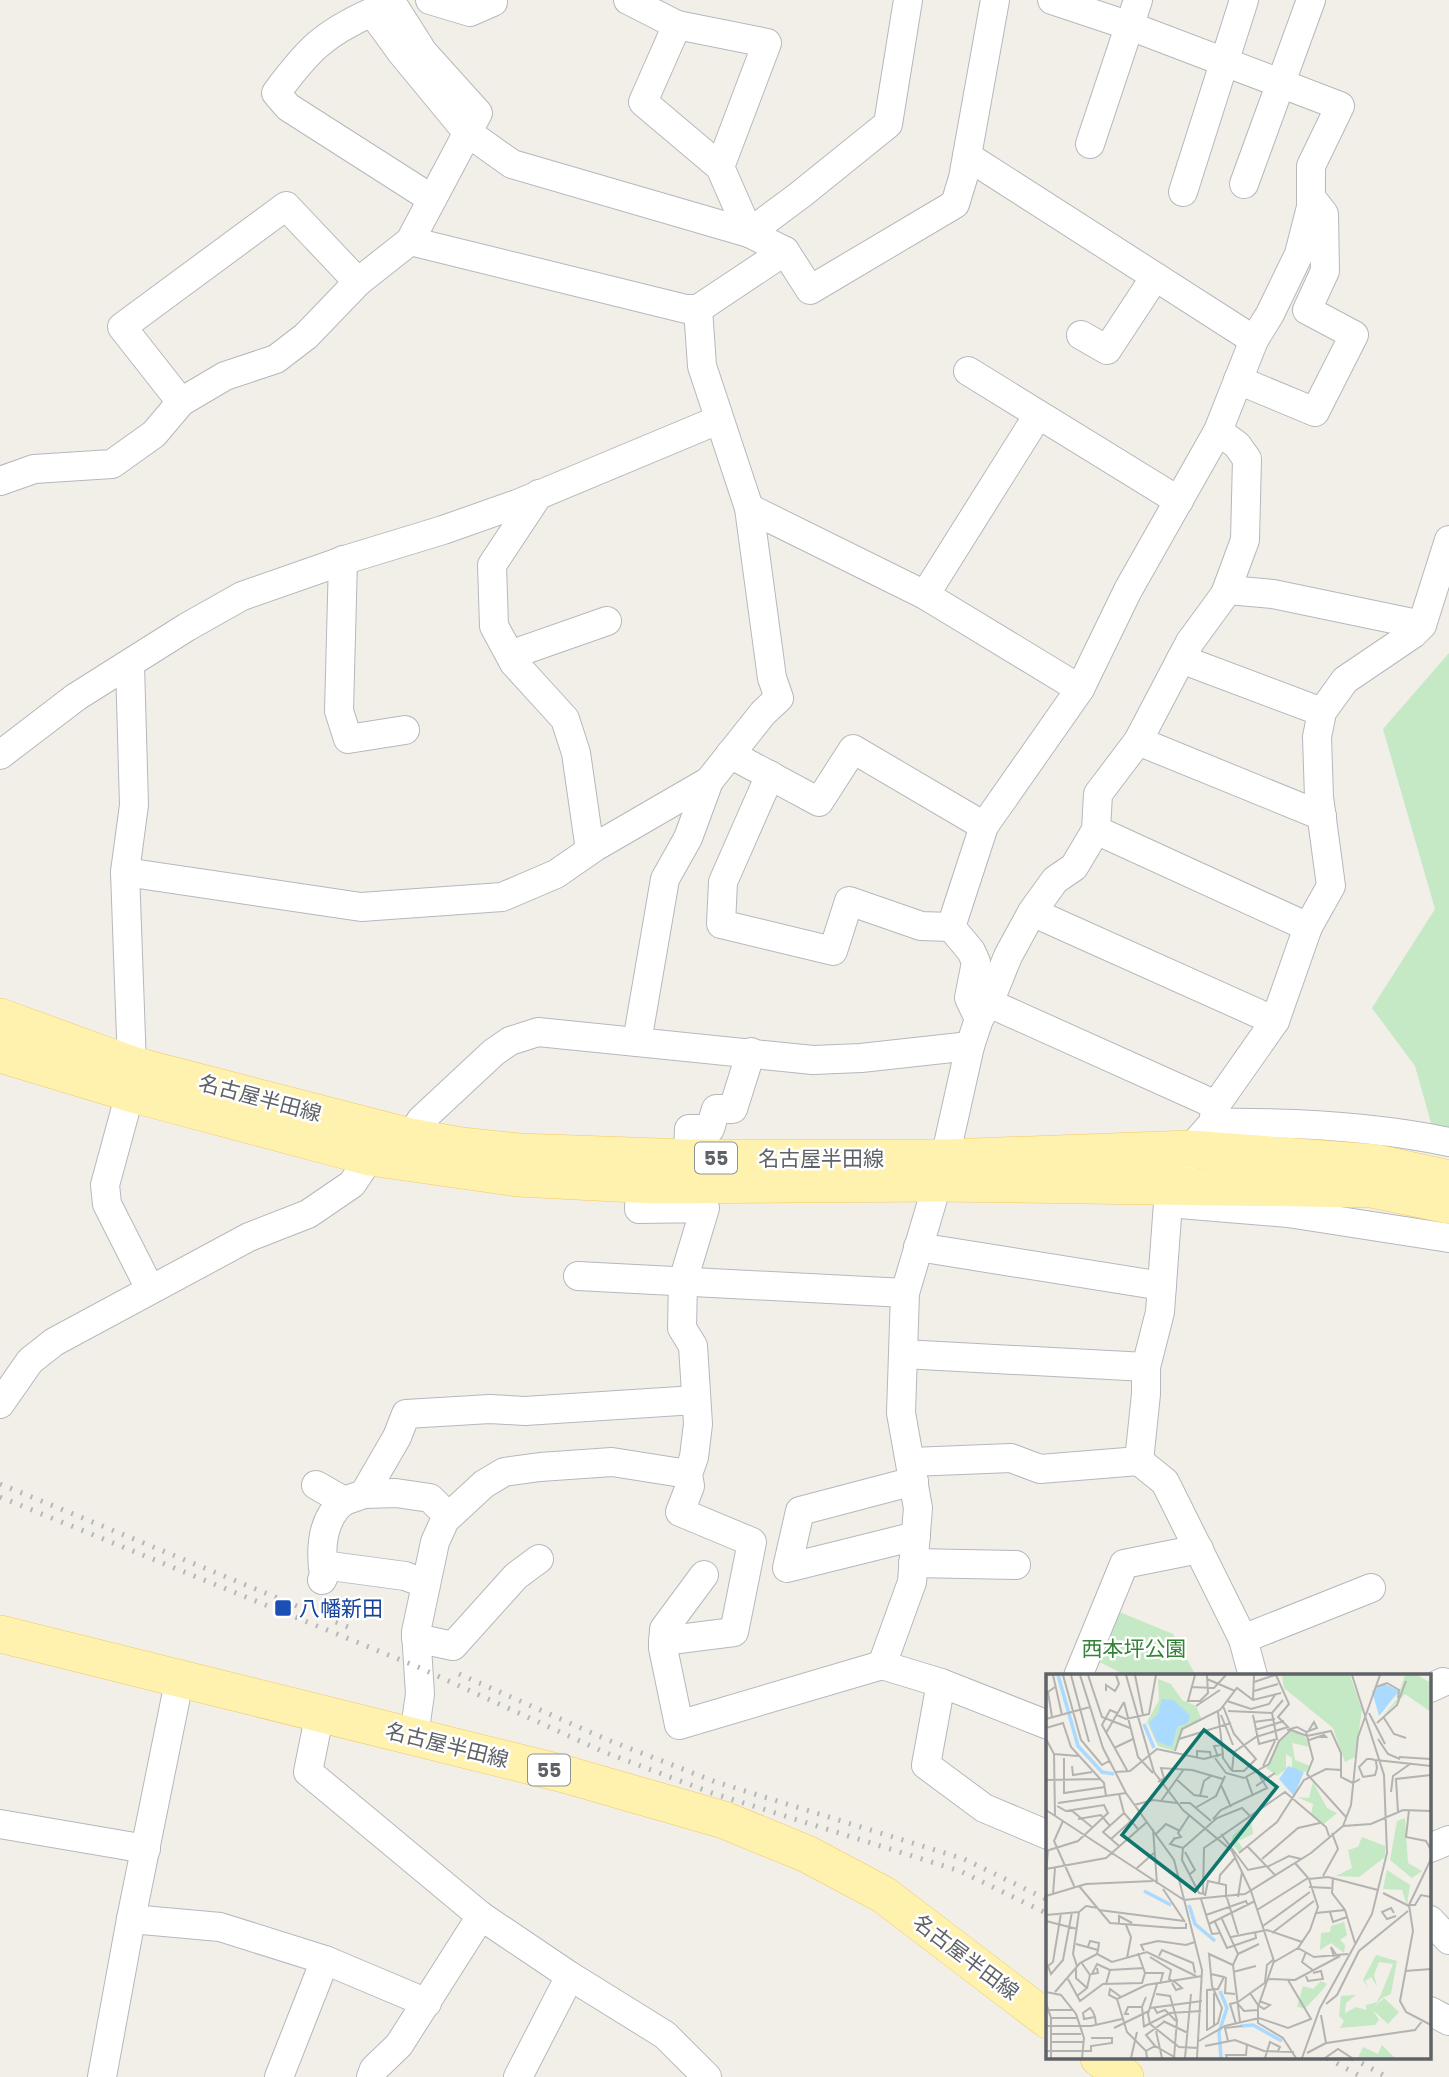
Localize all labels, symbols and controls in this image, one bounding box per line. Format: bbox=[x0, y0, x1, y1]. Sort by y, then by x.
street label: 名古屋半田線 bbox=[195, 1068, 325, 1128]
road number: 55 bbox=[695, 1142, 737, 1174]
street label: 名古屋半田線 bbox=[758, 1144, 884, 1173]
place label: 八幡新田 bbox=[299, 1594, 383, 1623]
marker: 八幡新田 bbox=[273, 1598, 293, 1618]
park label: 西本坪公園 bbox=[1082, 1634, 1187, 1663]
inset map bbox=[1046, 1674, 1432, 2060]
street label: 名古屋半田線 bbox=[382, 1716, 512, 1774]
road number: 55 bbox=[528, 1754, 570, 1786]
street label: 名古屋半田線 bbox=[907, 1908, 1025, 2006]

